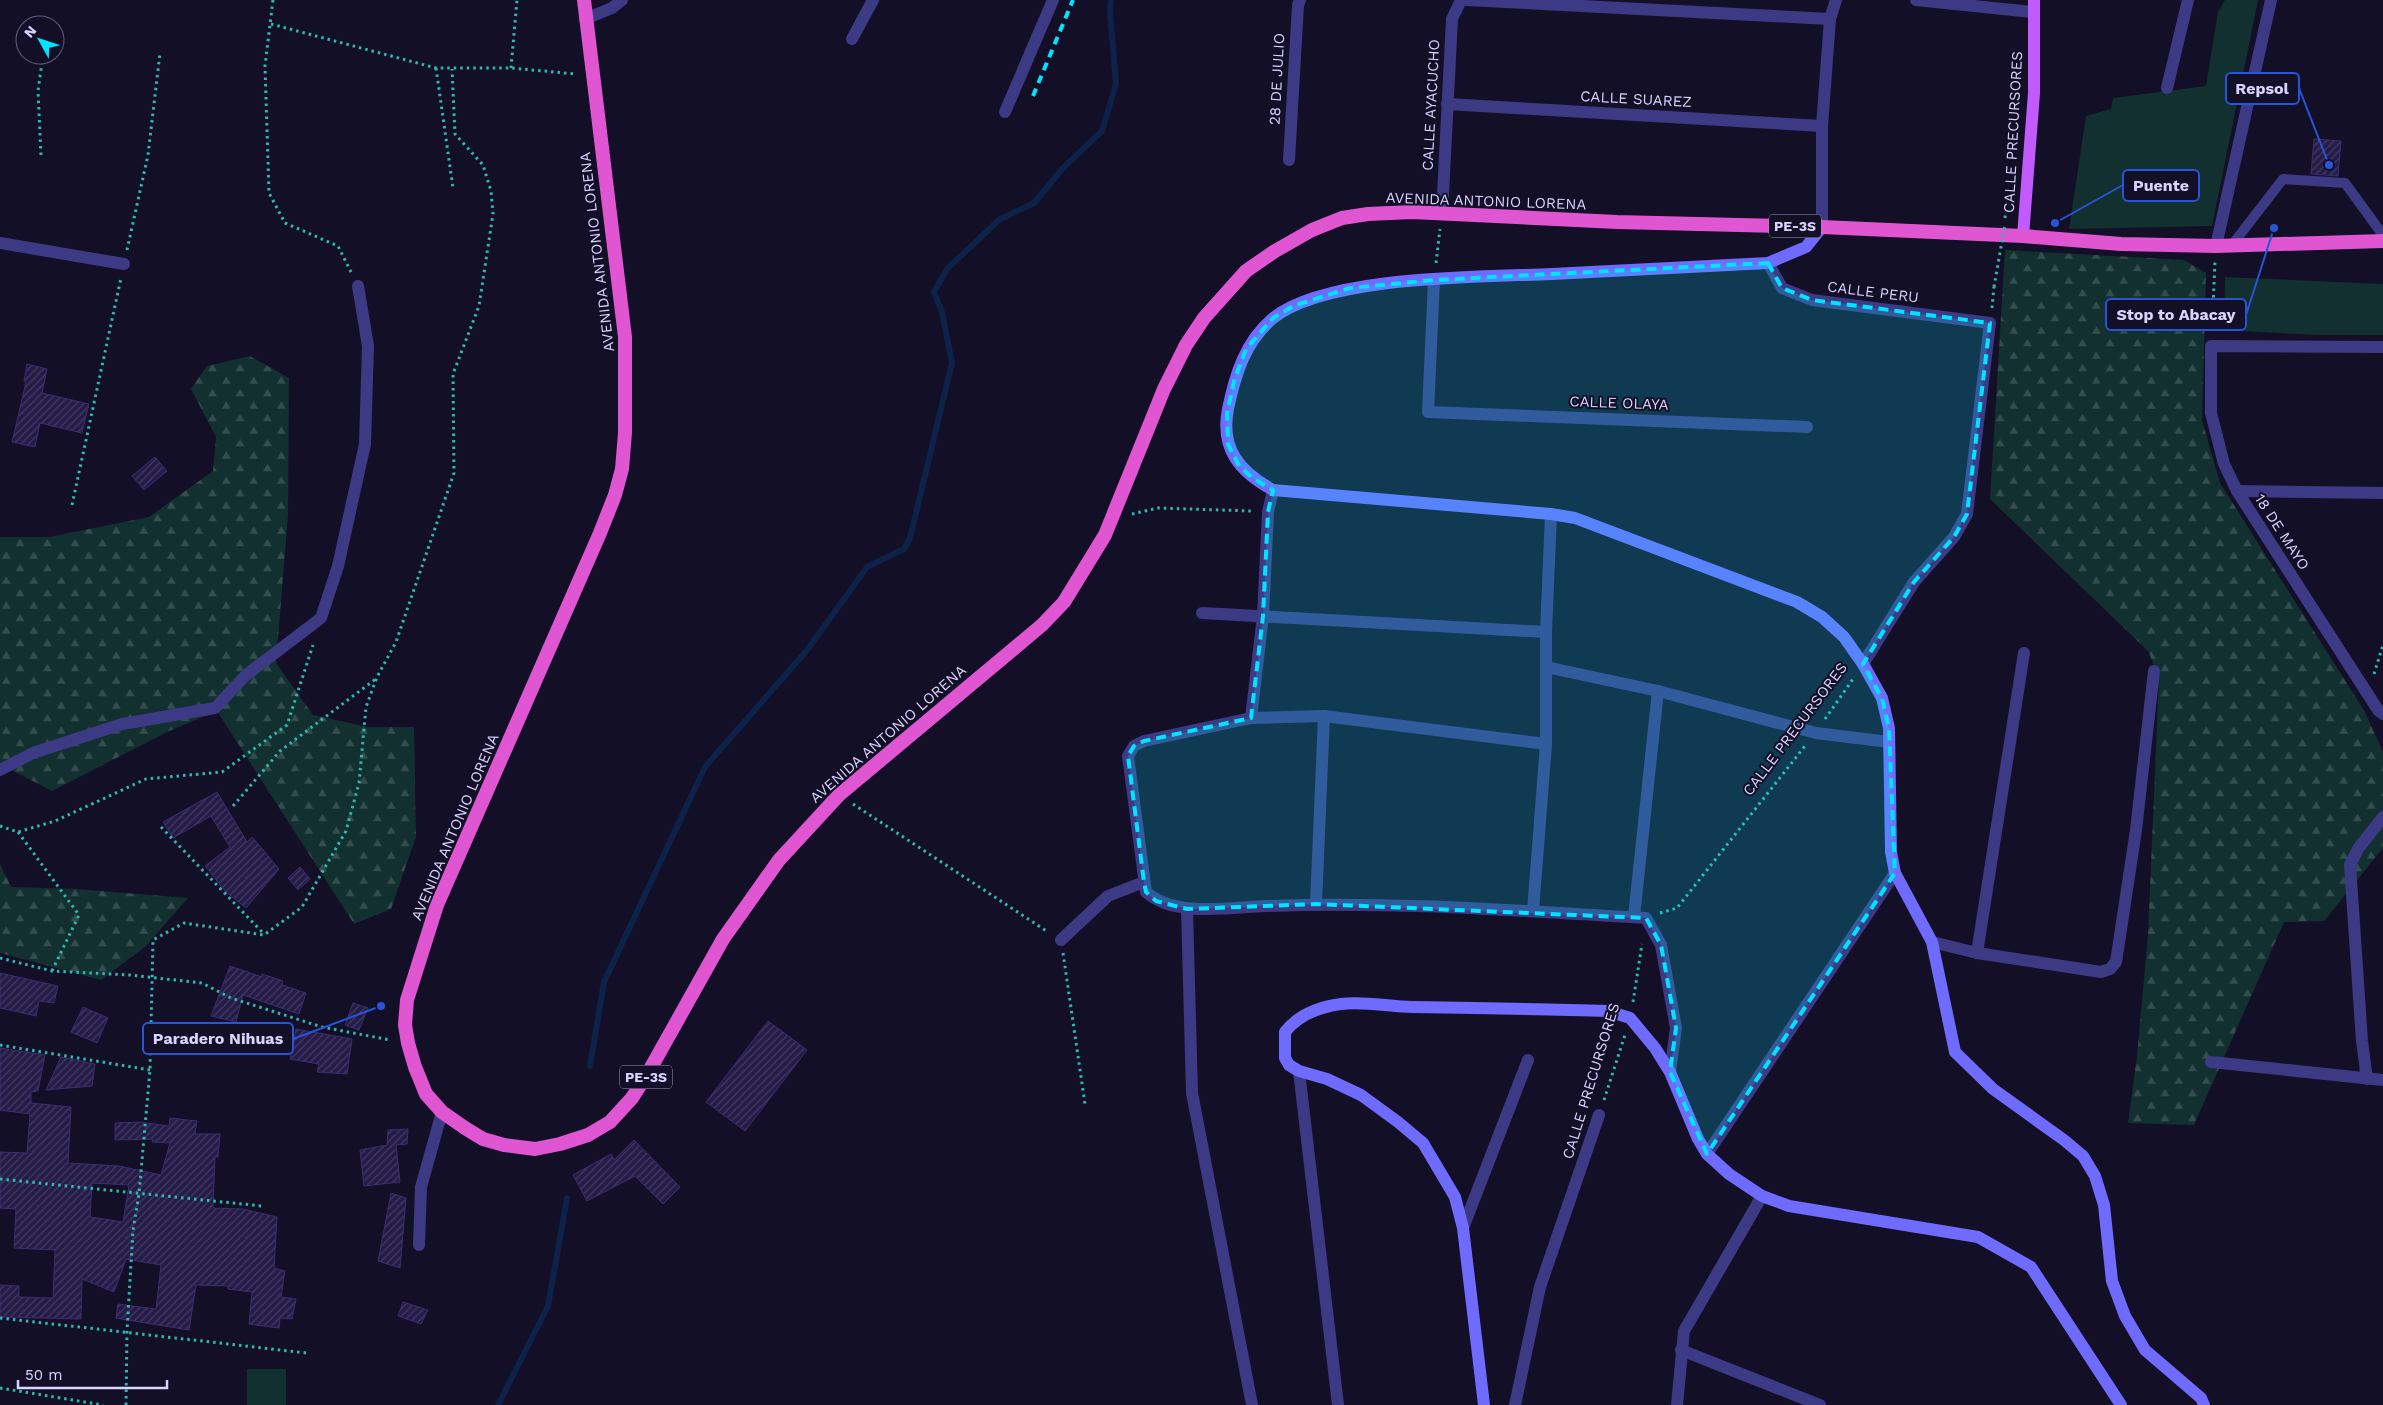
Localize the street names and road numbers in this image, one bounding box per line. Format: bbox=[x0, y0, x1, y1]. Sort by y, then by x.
street label: 28 DE JULIO bbox=[1266, 33, 1288, 125]
street label: CALLE AYACUCHO bbox=[1419, 39, 1443, 171]
street label: CALLE PRECURSORES bbox=[2000, 51, 2026, 213]
street label: CALLE SUAREZ bbox=[1580, 87, 1692, 111]
street label: AVENIDA ANTONIO LORENA bbox=[576, 151, 618, 353]
street label: AVENIDA ANTONIO LORENA bbox=[1385, 188, 1587, 214]
road number: PE-3S bbox=[1769, 215, 1821, 238]
street label: CALLE PERU bbox=[1826, 277, 1920, 307]
street label: CALLE OLAYA bbox=[1569, 392, 1669, 414]
street label: 18 DE MAYO bbox=[2251, 491, 2313, 573]
street label: CALLE PRECURSORES bbox=[1739, 659, 1851, 799]
street label: AVENIDA ANTONIO LORENA bbox=[806, 661, 970, 807]
street label: AVENIDA ANTONIO LORENA bbox=[407, 731, 503, 923]
street label: CALLE PRECURSORES bbox=[1559, 1001, 1623, 1161]
road number: PE-3S bbox=[620, 1066, 672, 1088]

